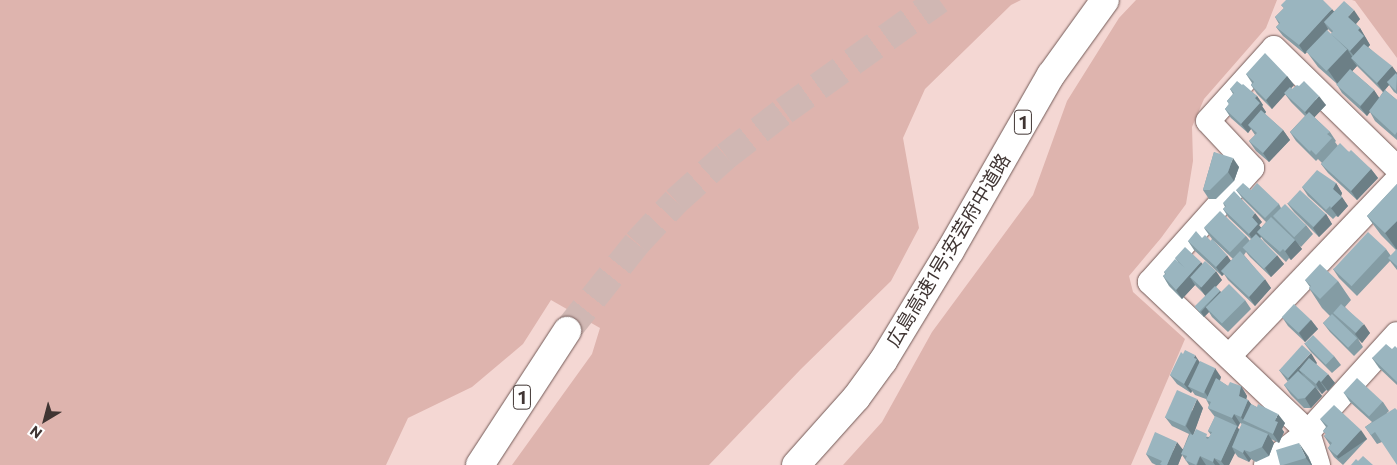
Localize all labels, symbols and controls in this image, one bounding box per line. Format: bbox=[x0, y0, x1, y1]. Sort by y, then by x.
road number: 1 bbox=[1013, 106, 1033, 138]
street label: 広島高速1号;安芸府中道路 bbox=[881, 149, 1015, 351]
road number: 1 bbox=[512, 382, 532, 412]
north arrow bbox=[20, 395, 70, 445]
text: N bbox=[26, 422, 45, 442]

